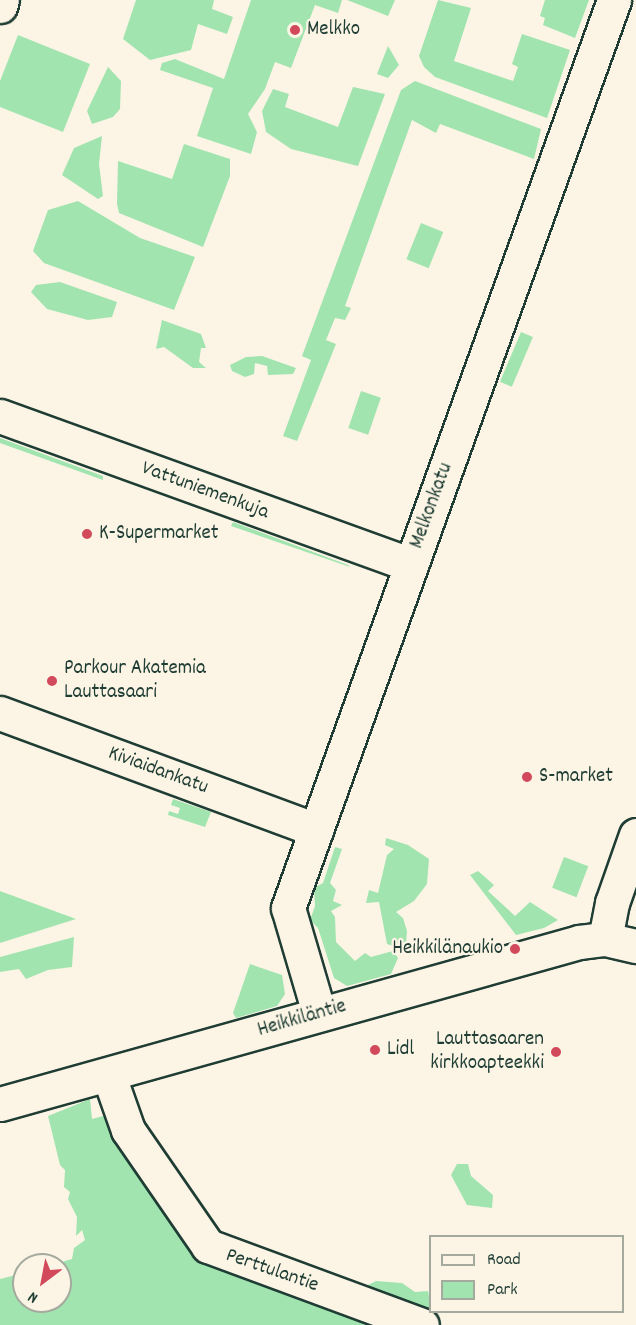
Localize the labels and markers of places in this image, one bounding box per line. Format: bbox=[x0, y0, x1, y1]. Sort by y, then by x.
place label: Melkko bbox=[307, 17, 360, 43]
marker: Melkko bbox=[288, 23, 302, 37]
place label: K-Supermarket bbox=[99, 521, 219, 547]
marker: K-Supermarket bbox=[80, 527, 94, 541]
place label: Parkour Akatemia Lauttasaari bbox=[64, 656, 206, 706]
marker: Parkour Akatemia Lauttasaari bbox=[45, 674, 59, 688]
place label: S-market bbox=[539, 764, 613, 790]
marker: S-market bbox=[520, 770, 534, 784]
place label: Heikkilänaukio bbox=[392, 936, 503, 962]
marker: Heikkilänaukio bbox=[508, 942, 522, 956]
place label: Lauttasaaren kirkkoapteekki bbox=[430, 1027, 544, 1077]
place label: Lidl bbox=[387, 1037, 414, 1063]
marker: Lidl bbox=[368, 1043, 382, 1057]
marker: Lauttasaaren kirkkoapteekki bbox=[549, 1045, 563, 1059]

